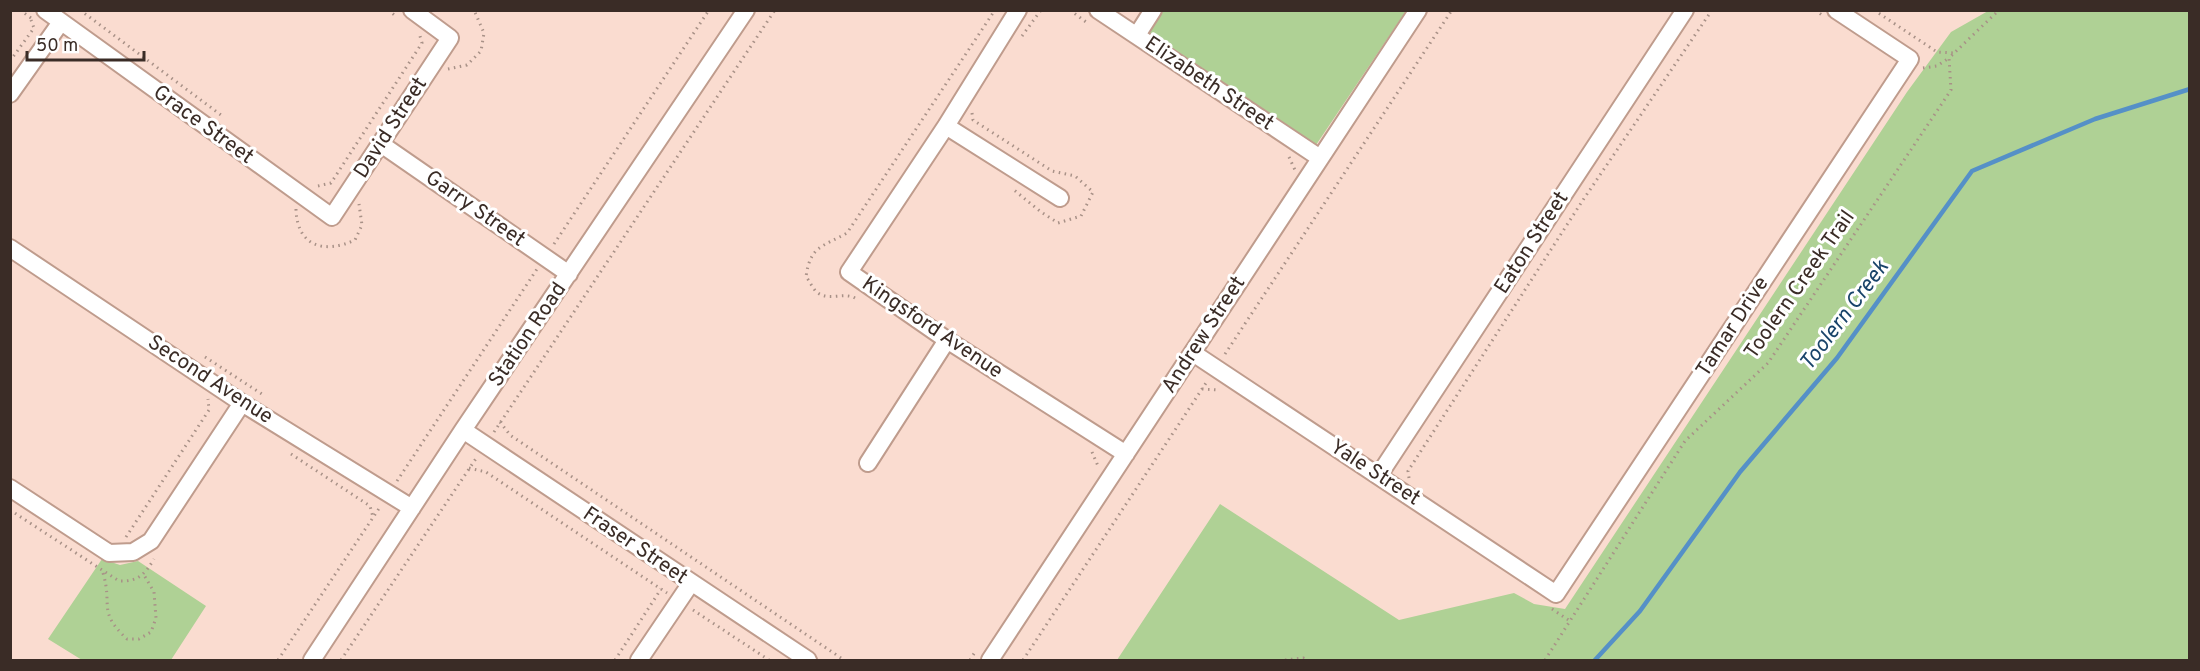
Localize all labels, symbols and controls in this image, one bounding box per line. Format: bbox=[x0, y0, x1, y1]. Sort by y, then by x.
scale bar bbox=[27, 24, 144, 62]
street label: Elizabeth Street bbox=[1139, 31, 1279, 137]
text: 50 m bbox=[36, 35, 78, 58]
street label: David Street bbox=[348, 72, 434, 184]
street label: Grace Street bbox=[147, 79, 259, 171]
street label: Garry Street bbox=[420, 165, 530, 253]
street label: Eaton Street bbox=[1489, 187, 1575, 299]
street label: Toolern Creek Trail bbox=[1739, 206, 1861, 364]
water label: Toolern Creek bbox=[1795, 255, 1895, 377]
street label: Kingsford Avenue bbox=[856, 271, 1008, 385]
street label: Andrew Street bbox=[1156, 271, 1252, 399]
street label: Tamar Drive bbox=[1691, 272, 1775, 382]
street label: Station Road bbox=[483, 277, 573, 393]
street label: Second Avenue bbox=[142, 329, 278, 431]
street label: Yale Street bbox=[1325, 434, 1425, 512]
street label: Fraser Street bbox=[577, 501, 693, 591]

